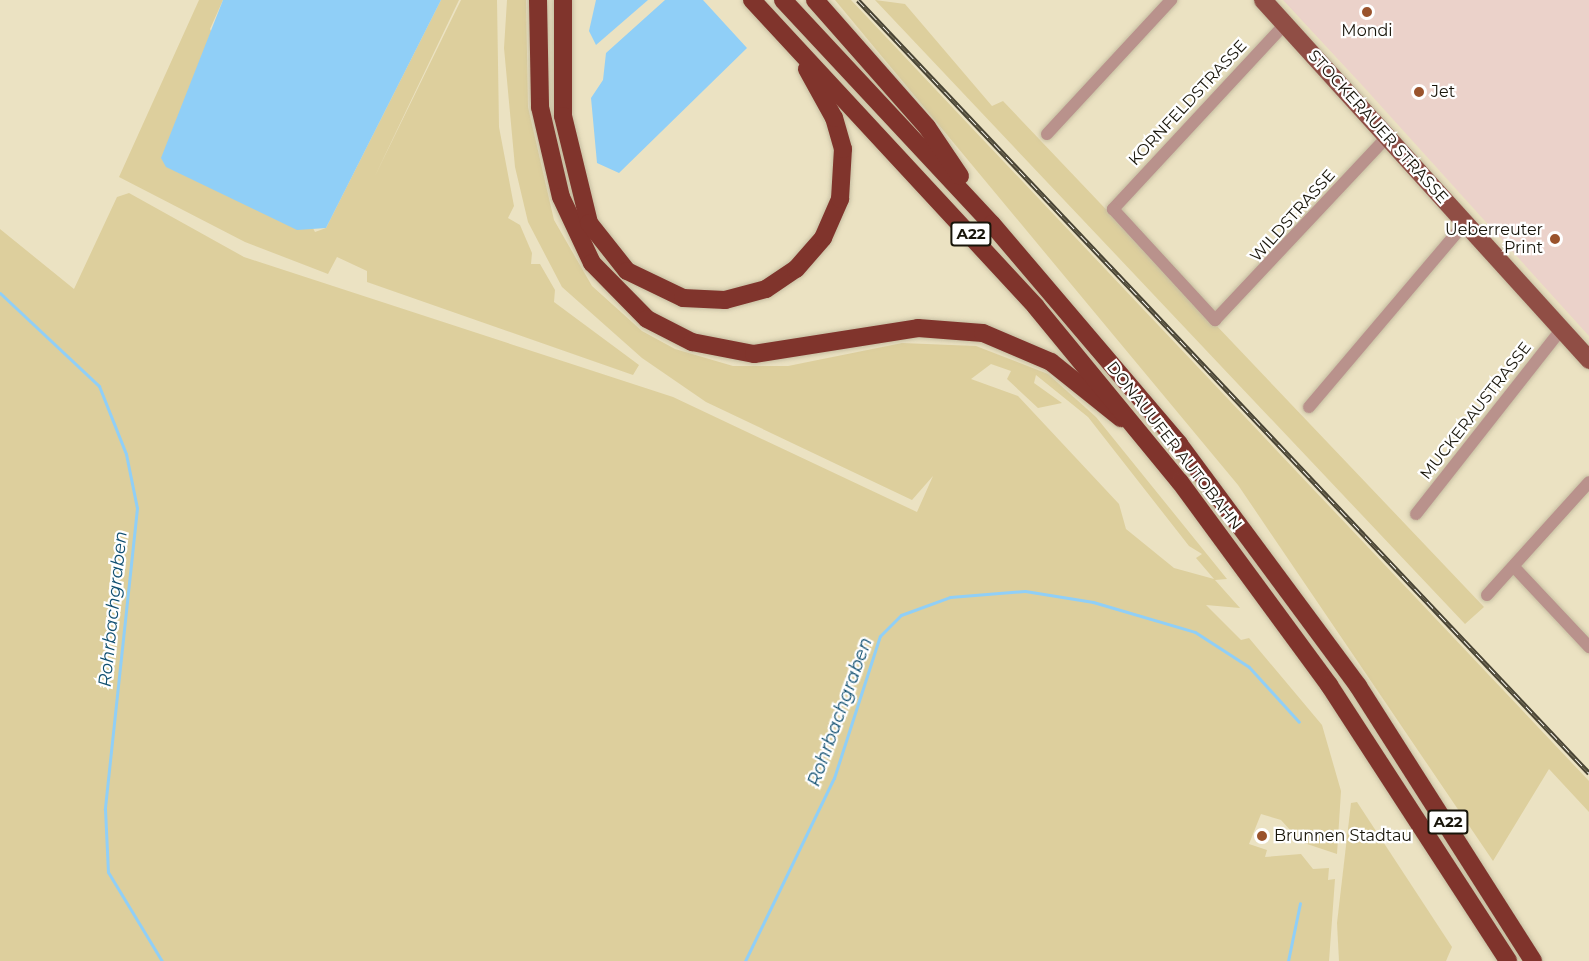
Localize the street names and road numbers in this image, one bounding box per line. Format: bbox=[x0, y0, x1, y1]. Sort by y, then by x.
street label: KORNFELDSTRASSE bbox=[1125, 36, 1251, 170]
street label: STOCKERAUER STRASSE bbox=[1304, 46, 1452, 208]
street label: WILDSTRASSE bbox=[1247, 166, 1339, 266]
road number: A22 bbox=[950, 222, 992, 246]
street label: MUCKERAUSTRASSE bbox=[1416, 338, 1536, 484]
street label: DONAUUFER AUTOBAHN bbox=[1102, 358, 1246, 534]
road number: A22 bbox=[1427, 810, 1469, 834]

